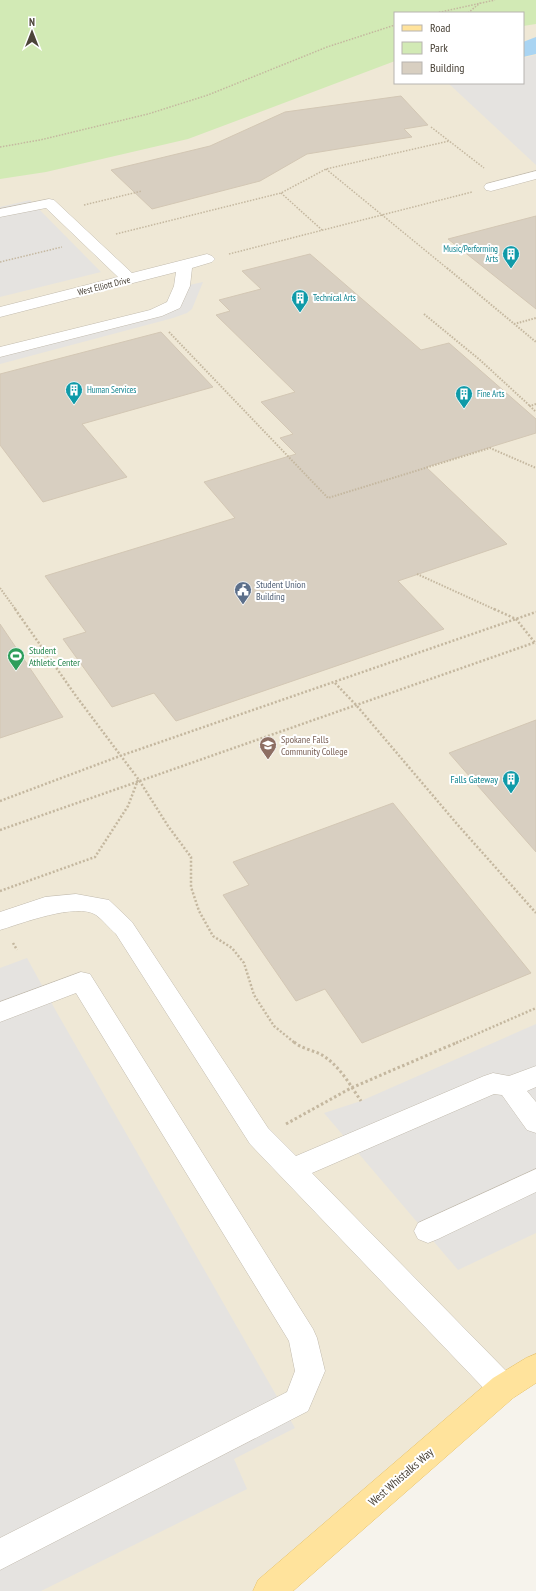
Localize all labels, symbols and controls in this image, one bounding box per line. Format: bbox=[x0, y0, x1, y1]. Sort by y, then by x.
north arrow bbox=[12, 12, 52, 52]
legend bbox=[394, 12, 524, 84]
text: N bbox=[29, 15, 35, 29]
text: Road bbox=[430, 20, 450, 35]
text: Park bbox=[430, 40, 448, 55]
text: Building bbox=[430, 60, 465, 75]
place label: Music/Performing Arts bbox=[443, 243, 498, 264]
building icon: Music/Performing Arts bbox=[501, 244, 521, 269]
street label: West Elliott Drive bbox=[76, 274, 132, 297]
building icon: Technical Arts bbox=[290, 288, 310, 313]
place label: Technical Arts bbox=[313, 292, 356, 303]
building icon: Human Services bbox=[64, 380, 84, 405]
place label: Human Services bbox=[87, 384, 136, 395]
building icon: Fine Arts bbox=[454, 384, 474, 409]
place label: Fine Arts bbox=[477, 388, 504, 399]
place label: Student Union Building bbox=[256, 578, 306, 603]
public building icon: Student Union Building bbox=[233, 580, 253, 605]
place label: Student Athletic Center bbox=[29, 644, 80, 669]
sports icon: Student Athletic Center bbox=[6, 646, 26, 671]
place label: Spokane Falls Community College bbox=[281, 733, 348, 758]
school or university icon: Spokane Falls Community College bbox=[258, 735, 278, 760]
building icon: Falls Gateway bbox=[501, 769, 521, 794]
place label: Falls Gateway bbox=[450, 773, 498, 786]
street label: West Whistalks Way bbox=[365, 1444, 437, 1509]

